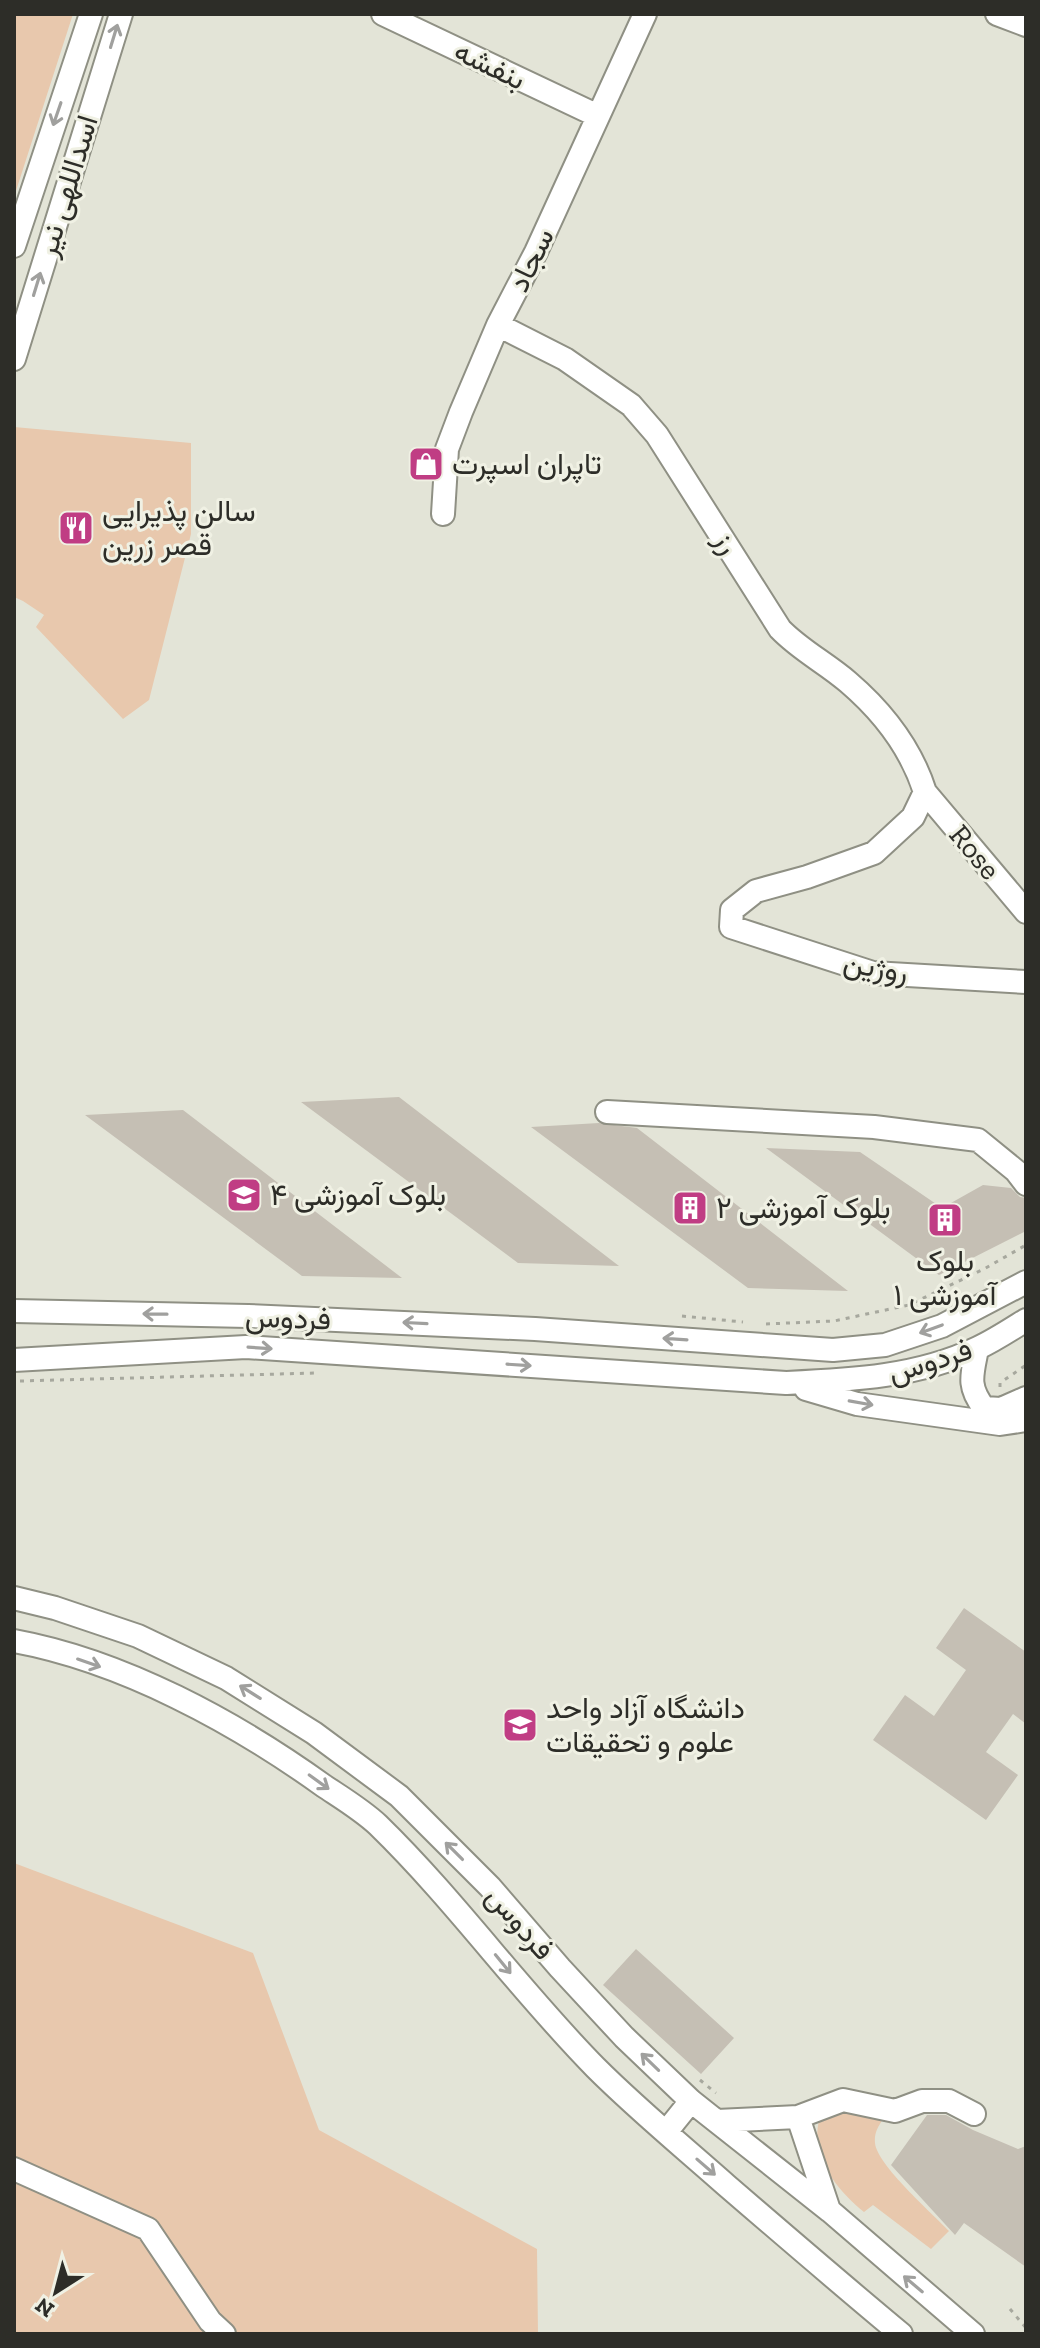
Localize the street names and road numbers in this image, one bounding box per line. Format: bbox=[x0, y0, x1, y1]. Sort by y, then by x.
street label: بنفشه bbox=[449, 32, 531, 98]
street label: اسداللهی نیر bbox=[28, 111, 106, 262]
street label: سجاد bbox=[500, 222, 562, 298]
street label: رز bbox=[706, 524, 748, 561]
street label: Rose bbox=[942, 817, 1008, 887]
street label: روژین bbox=[841, 944, 911, 990]
street label: فردوس bbox=[244, 1299, 332, 1337]
street label: فردوس bbox=[884, 1331, 976, 1391]
street label: فردوس bbox=[478, 1879, 562, 1967]

